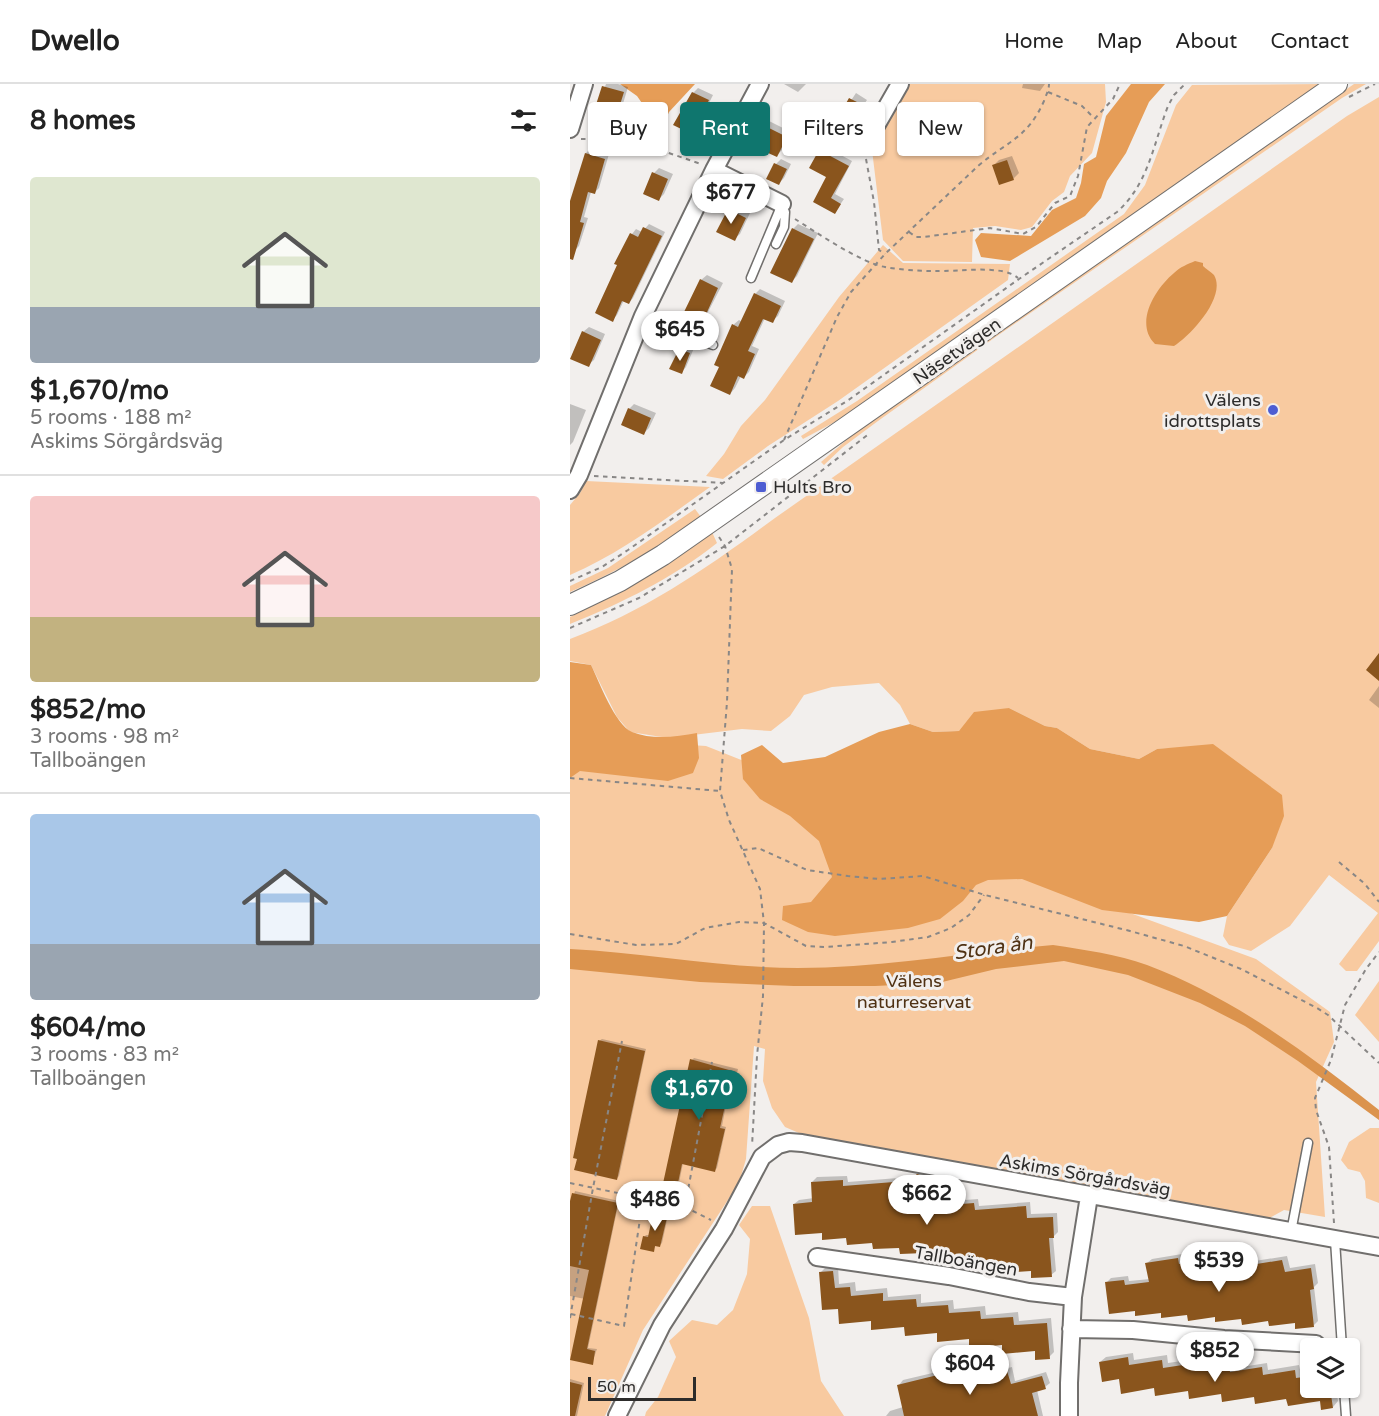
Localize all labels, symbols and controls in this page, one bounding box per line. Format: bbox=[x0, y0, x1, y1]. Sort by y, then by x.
text: Dwello bbox=[30, 24, 120, 58]
text: Home bbox=[1004, 29, 1064, 54]
text: Map bbox=[1097, 29, 1142, 54]
text: About bbox=[1175, 29, 1237, 54]
text: Contact bbox=[1270, 29, 1349, 54]
chip: Buy bbox=[588, 102, 668, 156]
chip: Rent bbox=[680, 102, 770, 156]
chip: Filters bbox=[782, 102, 885, 156]
chip: New bbox=[897, 102, 984, 156]
icon: filters bbox=[507, 104, 540, 137]
text: 8 homes bbox=[30, 105, 136, 136]
pin: $677 bbox=[695, 174, 767, 225]
text: $677 bbox=[706, 181, 756, 205]
icon: home bbox=[231, 216, 339, 324]
pin: $645 bbox=[644, 311, 716, 362]
street label: Näsetvägen bbox=[909, 313, 1005, 389]
text: $645 bbox=[655, 318, 705, 342]
text: $1,670/mo bbox=[30, 375, 169, 406]
place label: Välens idrottsplats bbox=[1164, 389, 1261, 432]
marker: Välens idrottsplats bbox=[1266, 403, 1280, 417]
text: 5 rooms · 188 m² bbox=[30, 406, 192, 430]
text: Askims Sörgårdsväg bbox=[30, 430, 223, 454]
place label: Hults Bro bbox=[773, 476, 852, 498]
marker: Hults Bro bbox=[754, 480, 768, 494]
icon: home bbox=[231, 535, 339, 643]
text: $852/mo bbox=[30, 694, 146, 725]
text: 3 rooms · 98 m² bbox=[30, 725, 179, 749]
text: Tallboängen bbox=[30, 749, 146, 773]
icon: home bbox=[231, 853, 339, 961]
water label: Stora ån bbox=[952, 930, 1035, 965]
park label: Välens naturreservat bbox=[857, 970, 971, 1013]
text: $604/mo bbox=[30, 1012, 146, 1043]
text: 3 rooms · 83 m² bbox=[30, 1043, 179, 1067]
text: Tallboängen bbox=[30, 1067, 146, 1091]
pin: $1,670 bbox=[650, 1070, 748, 1121]
text: $1,670 bbox=[665, 1077, 733, 1101]
street label: Askims Sörgårdsväg bbox=[998, 1149, 1172, 1201]
pin: $662 bbox=[891, 1175, 963, 1226]
pin: $486 bbox=[619, 1181, 691, 1232]
text: $662 bbox=[902, 1182, 952, 1206]
text: $486 bbox=[630, 1188, 680, 1212]
street label: Tallboängen bbox=[913, 1241, 1019, 1281]
pin: $539 bbox=[1183, 1242, 1255, 1293]
text: $539 bbox=[1194, 1249, 1244, 1273]
pin: $852 bbox=[1179, 1332, 1251, 1383]
map controls bbox=[1300, 1338, 1360, 1398]
button: layers bbox=[1300, 1338, 1360, 1398]
text: $852 bbox=[1190, 1339, 1240, 1363]
pin: $604 bbox=[934, 1345, 1006, 1396]
text: $604 bbox=[945, 1352, 995, 1376]
scale bar bbox=[588, 1374, 696, 1402]
text: 50 m bbox=[597, 1377, 636, 1397]

